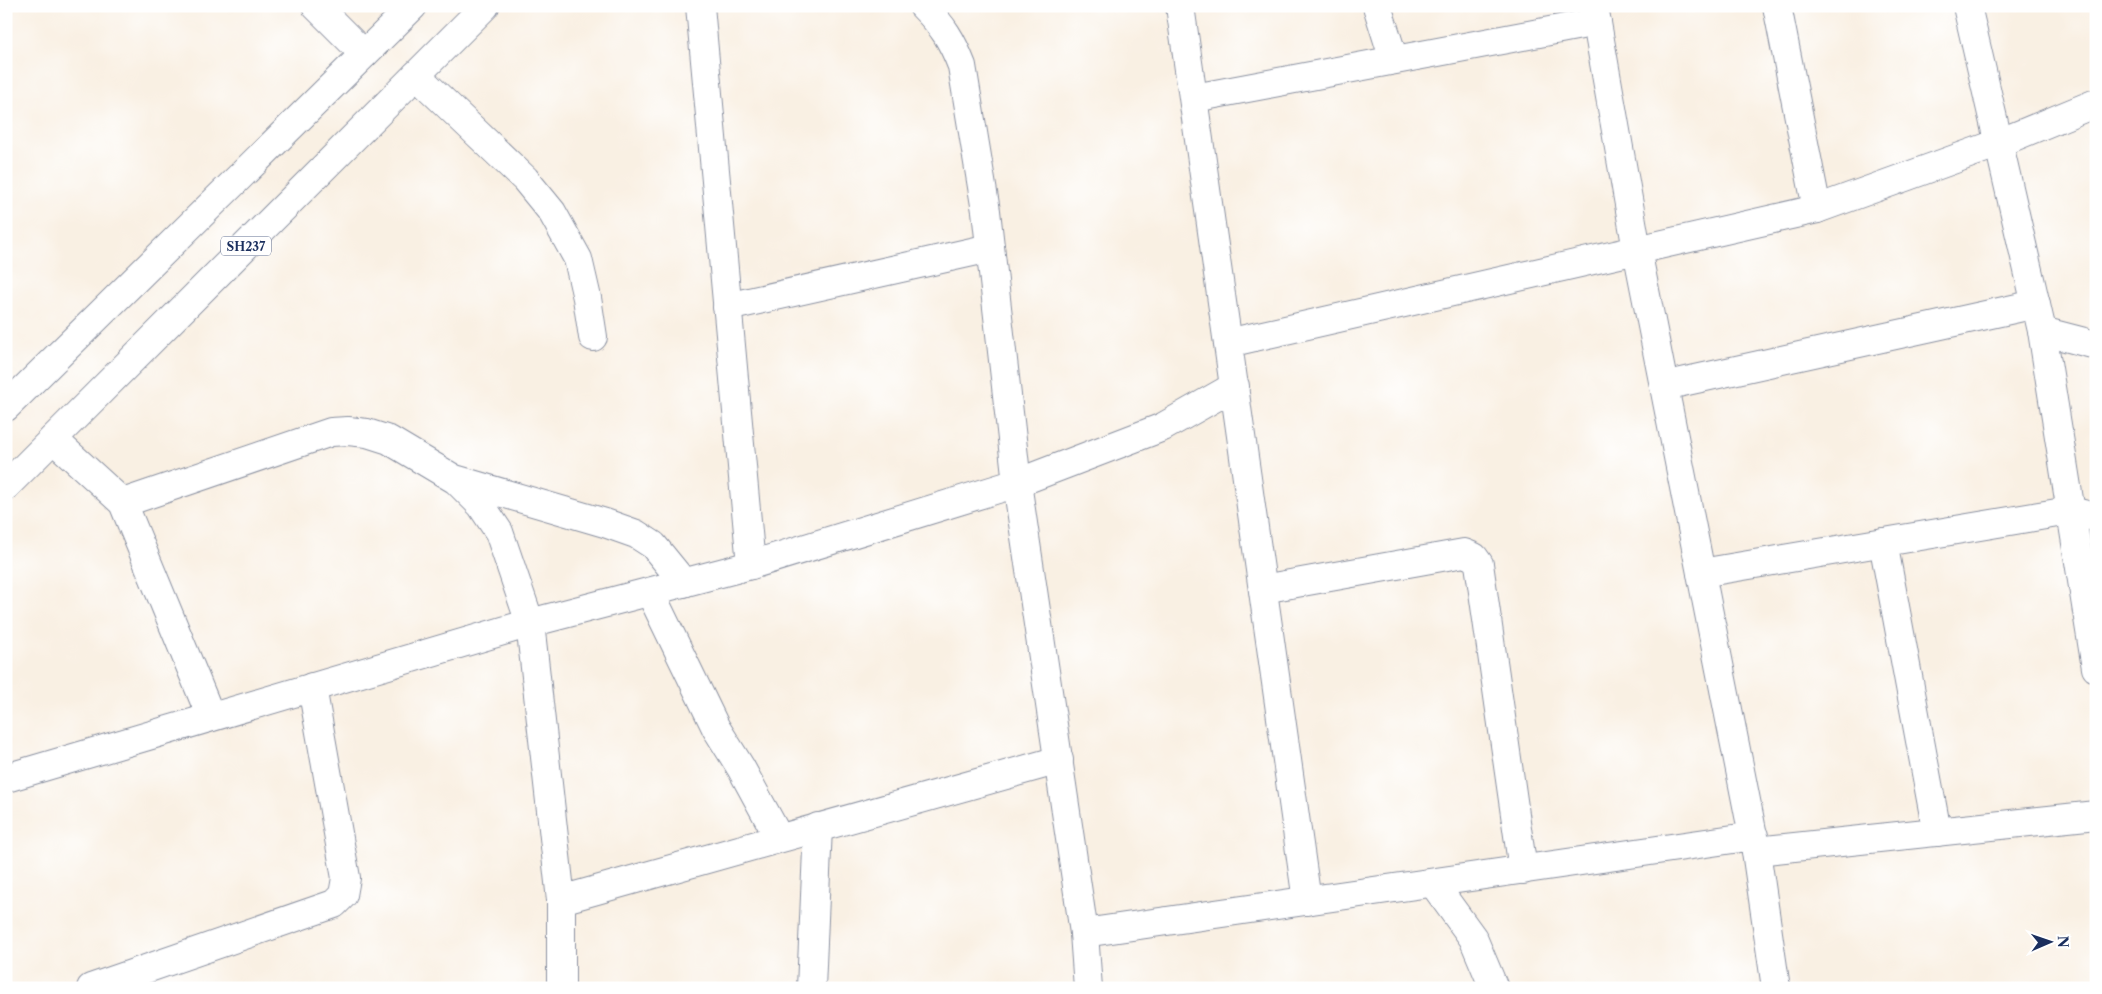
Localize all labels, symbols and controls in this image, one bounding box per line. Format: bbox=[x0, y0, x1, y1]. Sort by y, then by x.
road number: SH237 bbox=[221, 237, 271, 256]
north arrow bbox=[2024, 916, 2074, 966]
text: N bbox=[2054, 935, 2072, 948]

